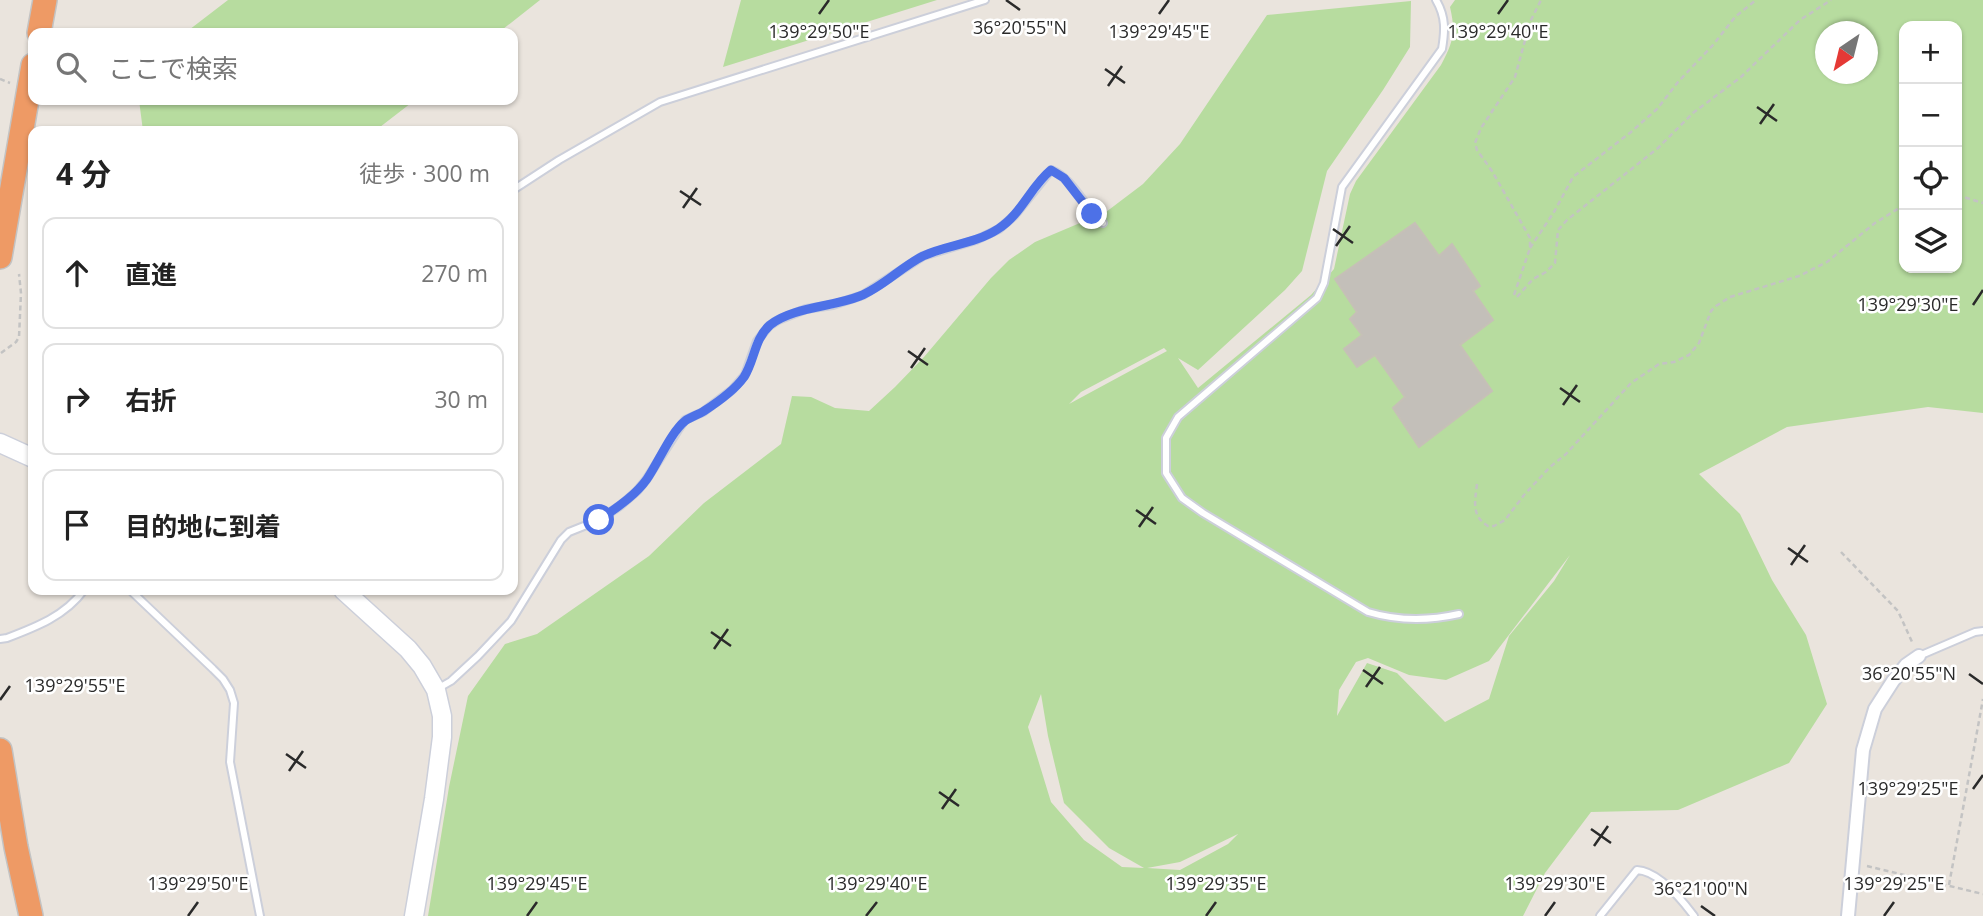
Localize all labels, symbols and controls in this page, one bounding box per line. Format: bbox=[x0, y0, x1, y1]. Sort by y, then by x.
text: 36°20'55"N bbox=[973, 15, 1067, 39]
text: 139°29'50"E bbox=[769, 19, 869, 43]
text: 139°29'45"E bbox=[1109, 19, 1209, 43]
text: 139°29'40"E bbox=[1448, 19, 1548, 43]
north arrow bbox=[1815, 21, 1878, 84]
map controls bbox=[1899, 21, 1962, 273]
button: + bbox=[1899, 21, 1962, 84]
search box bbox=[28, 28, 518, 105]
icon: search bbox=[52, 48, 90, 86]
text: ここで検索 bbox=[108, 50, 238, 86]
button: − bbox=[1899, 84, 1962, 147]
button: locate bbox=[1899, 147, 1962, 210]
text: 4 分 bbox=[56, 153, 111, 194]
text: 徒歩 · 300 m bbox=[359, 157, 490, 189]
route end bbox=[1076, 198, 1107, 229]
button: layers bbox=[1899, 210, 1962, 273]
icon: ahead bbox=[58, 254, 96, 292]
text: 直進 bbox=[125, 256, 177, 292]
text: 270 m bbox=[421, 257, 488, 289]
text: 139°29'30"E bbox=[1858, 292, 1958, 316]
icon: right bbox=[58, 380, 96, 418]
text: 右折 bbox=[125, 382, 177, 418]
text: 30 m bbox=[434, 383, 488, 415]
route start bbox=[583, 504, 614, 535]
icon: arrive bbox=[58, 506, 96, 544]
text: 目的地に到着 bbox=[125, 508, 281, 544]
text: 36°20'55"N bbox=[1862, 661, 1956, 685]
text: 139°29'55"E bbox=[25, 673, 125, 697]
text: 139°29'25"E bbox=[1858, 776, 1958, 800]
text: 139°29'50"E bbox=[148, 871, 248, 895]
text: 139°29'45"E bbox=[487, 871, 587, 895]
text: 139°29'40"E bbox=[827, 871, 927, 895]
text: 139°29'35"E bbox=[1166, 871, 1266, 895]
text: 139°29'30"E bbox=[1505, 871, 1605, 895]
text: 139°29'25"E bbox=[1844, 871, 1944, 895]
text: 36°21'00"N bbox=[1654, 876, 1748, 900]

